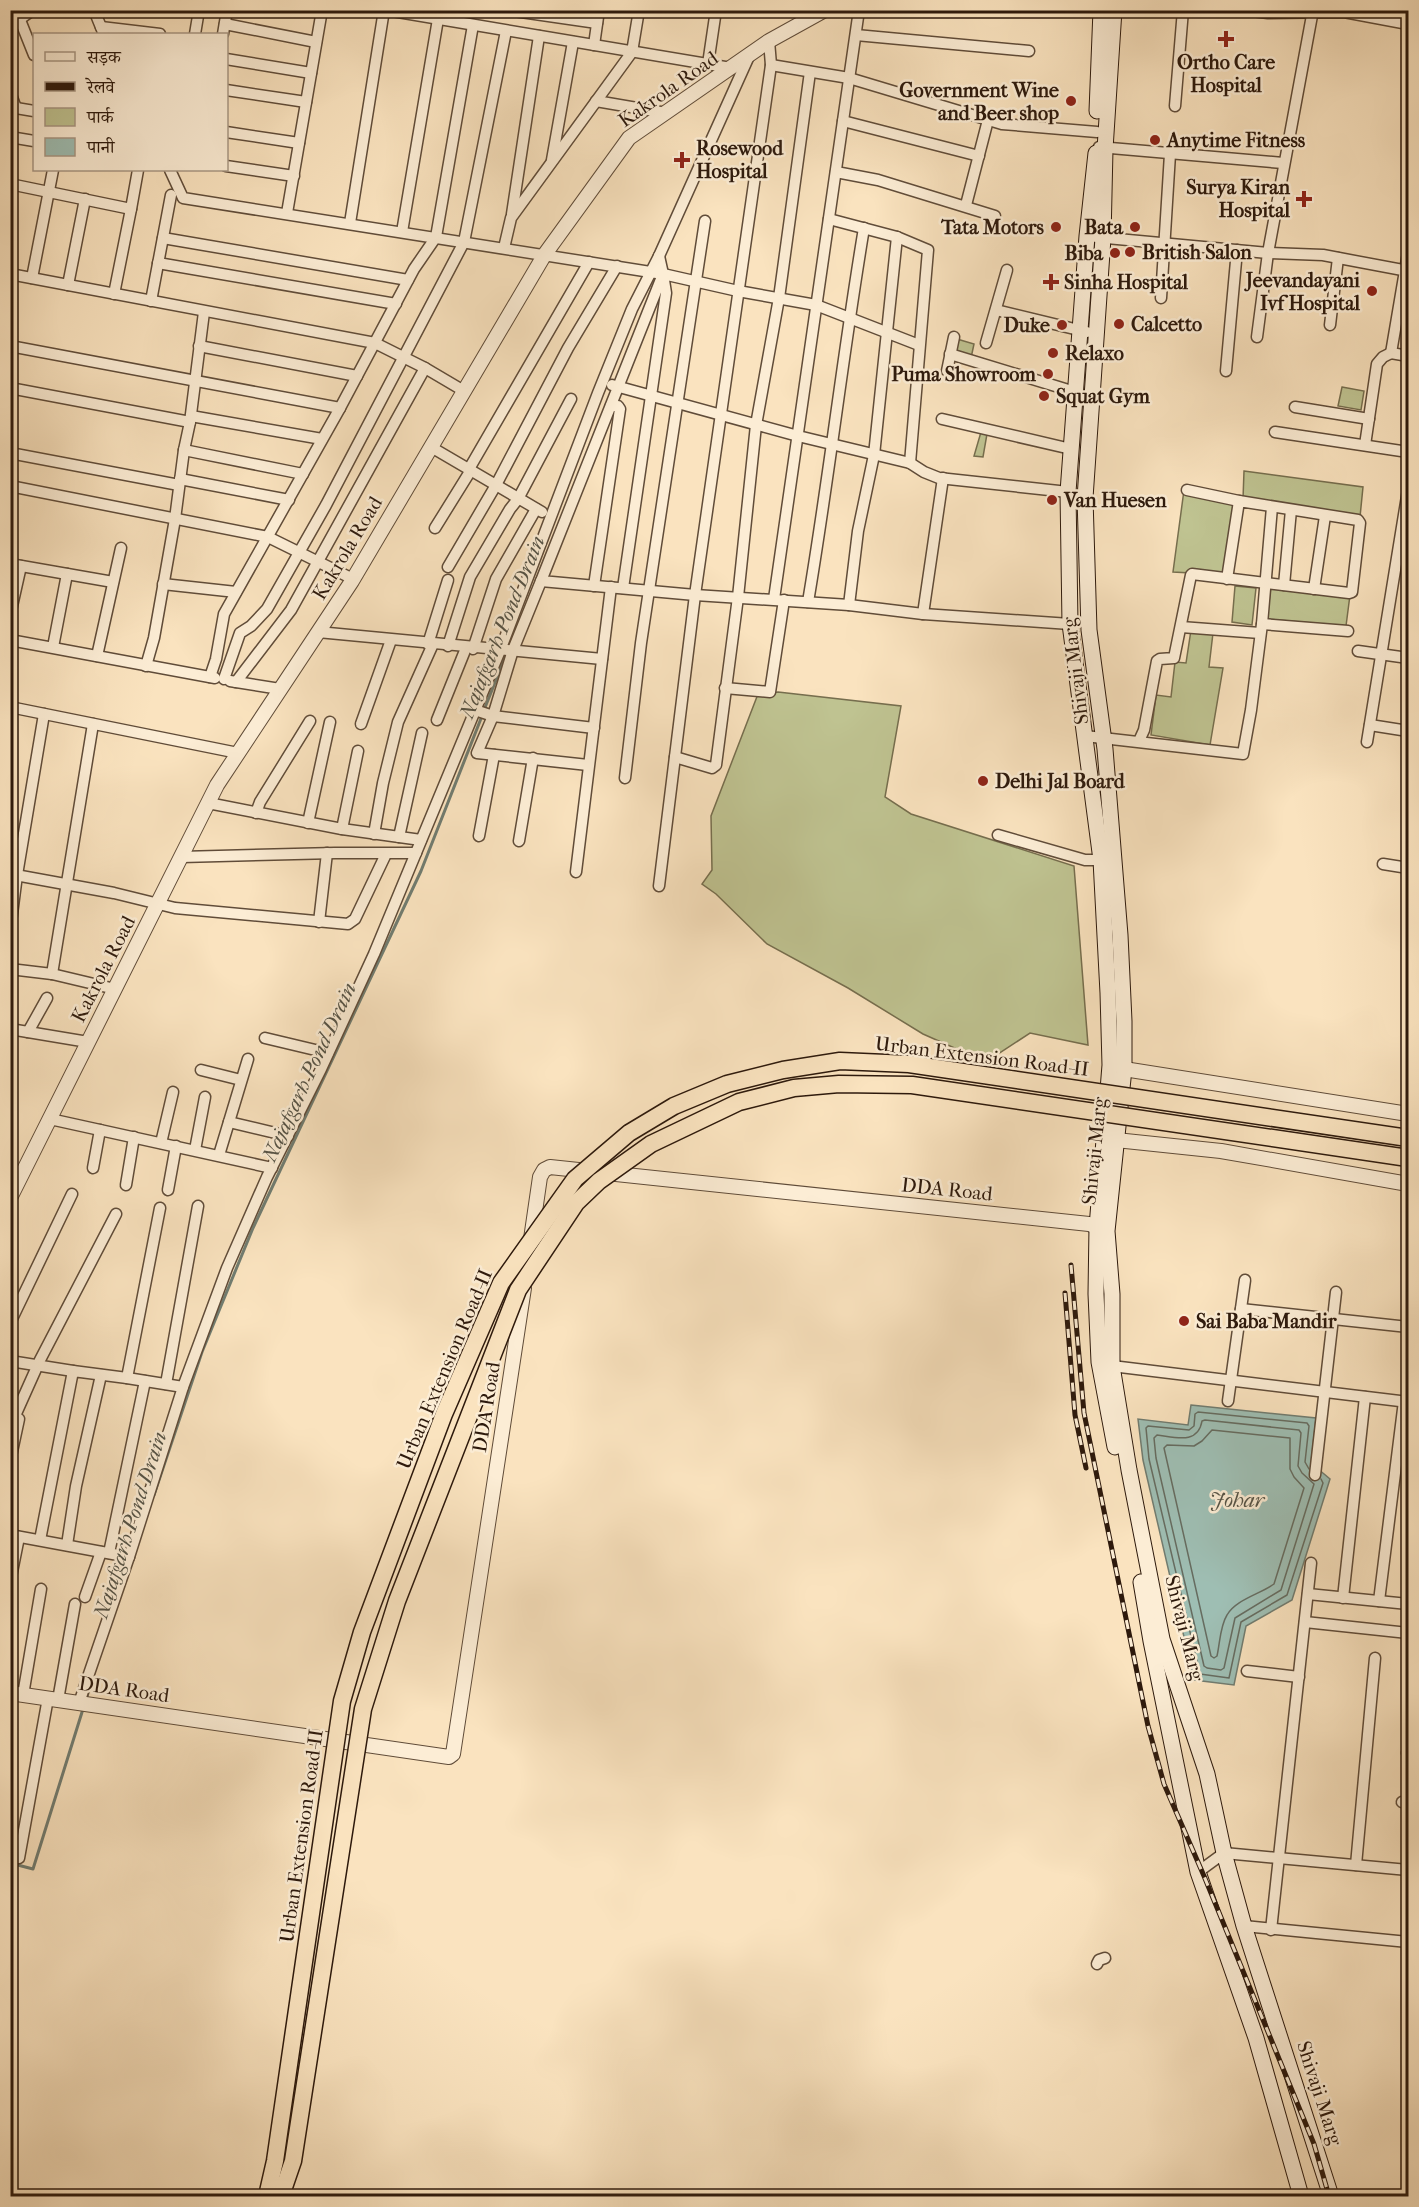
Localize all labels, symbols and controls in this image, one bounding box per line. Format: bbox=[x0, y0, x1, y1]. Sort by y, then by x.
marker: Ortho Care Hospital bbox=[1217, 30, 1235, 48]
legend bbox=[33, 33, 228, 171]
street label: Kakrola Road bbox=[614, 46, 723, 132]
text: सड़क bbox=[86, 47, 122, 68]
place label: Ortho Care Hospital bbox=[1177, 51, 1275, 97]
text: रेलवे bbox=[85, 77, 116, 98]
place label: Government Wine and Beer shop bbox=[899, 79, 1059, 125]
marker: Government Wine and Beer shop bbox=[1064, 94, 1078, 108]
text: पार्क bbox=[86, 107, 115, 128]
place label: Anytime Fitness bbox=[1165, 129, 1306, 152]
marker: Anytime Fitness bbox=[1148, 133, 1162, 147]
text: पानी bbox=[86, 137, 116, 158]
place label: Rosewood Hospital bbox=[696, 137, 784, 183]
marker: Rosewood Hospital bbox=[673, 151, 691, 169]
place label: Surya Kiran Hospital bbox=[1186, 176, 1290, 222]
marker: Surya Kiran Hospital bbox=[1295, 190, 1313, 208]
place label: Tata Motors bbox=[940, 216, 1045, 239]
place label: Bata bbox=[1084, 216, 1124, 239]
marker: Tata Motors bbox=[1049, 220, 1063, 234]
marker: Bata bbox=[1128, 220, 1142, 234]
place label: British Salon bbox=[1142, 241, 1252, 264]
place label: Biba bbox=[1065, 242, 1104, 265]
marker: British Salon bbox=[1123, 245, 1137, 259]
marker: Biba bbox=[1108, 246, 1122, 260]
place label: Jeevandayani Ivf Hospital bbox=[1244, 269, 1361, 315]
place label: Sinha Hospital bbox=[1064, 271, 1189, 294]
marker: Sinha Hospital bbox=[1042, 273, 1060, 291]
marker: Jeevandayani Ivf Hospital bbox=[1365, 284, 1379, 298]
place label: Calcetto bbox=[1131, 313, 1202, 336]
place label: Duke bbox=[1004, 314, 1050, 337]
marker: Calcetto bbox=[1112, 317, 1126, 331]
marker: Duke bbox=[1055, 318, 1069, 332]
place label: Relaxo bbox=[1065, 342, 1124, 365]
marker: Relaxo bbox=[1046, 346, 1060, 360]
place label: Puma Showroom bbox=[891, 363, 1036, 386]
marker: Puma Showroom bbox=[1041, 367, 1055, 381]
place label: Squat Gym bbox=[1056, 385, 1150, 408]
marker: Squat Gym bbox=[1037, 389, 1051, 403]
place label: Van Huesen bbox=[1063, 489, 1167, 512]
street label: Kakrola Road bbox=[308, 492, 388, 604]
marker: Van Huesen bbox=[1045, 493, 1059, 507]
water label: Najafgarh Pond Drain bbox=[454, 532, 550, 723]
street label: Shivaji Marg bbox=[1057, 616, 1094, 726]
place label: Delhi Jal Board bbox=[995, 770, 1126, 793]
marker: Delhi Jal Board bbox=[976, 774, 990, 788]
street label: Kakrola Road bbox=[67, 911, 141, 1026]
water label: Najafgarh Pond Drain bbox=[257, 978, 361, 1166]
street label: Urban Extension Road-II bbox=[874, 1032, 1090, 1081]
street label: Shivaji Marg bbox=[1077, 1096, 1112, 1206]
street label: DDA Road bbox=[900, 1173, 995, 1206]
street label: Urban Extension Road-II bbox=[392, 1265, 497, 1473]
place label: Sai Baba Mandir bbox=[1196, 1310, 1337, 1333]
marker: Sai Baba Mandir bbox=[1177, 1314, 1191, 1328]
street label: DDA Road bbox=[468, 1359, 505, 1454]
water label: Najafgarh Pond Drain bbox=[88, 1428, 172, 1622]
water label: Johar bbox=[1210, 1488, 1266, 1512]
street label: Shivaji Marg bbox=[1160, 1573, 1209, 1684]
street label: DDA Road bbox=[77, 1672, 172, 1707]
street label: Urban Extension Road-II bbox=[275, 1728, 328, 1944]
street label: Shivaji Marg bbox=[1292, 2038, 1347, 2148]

